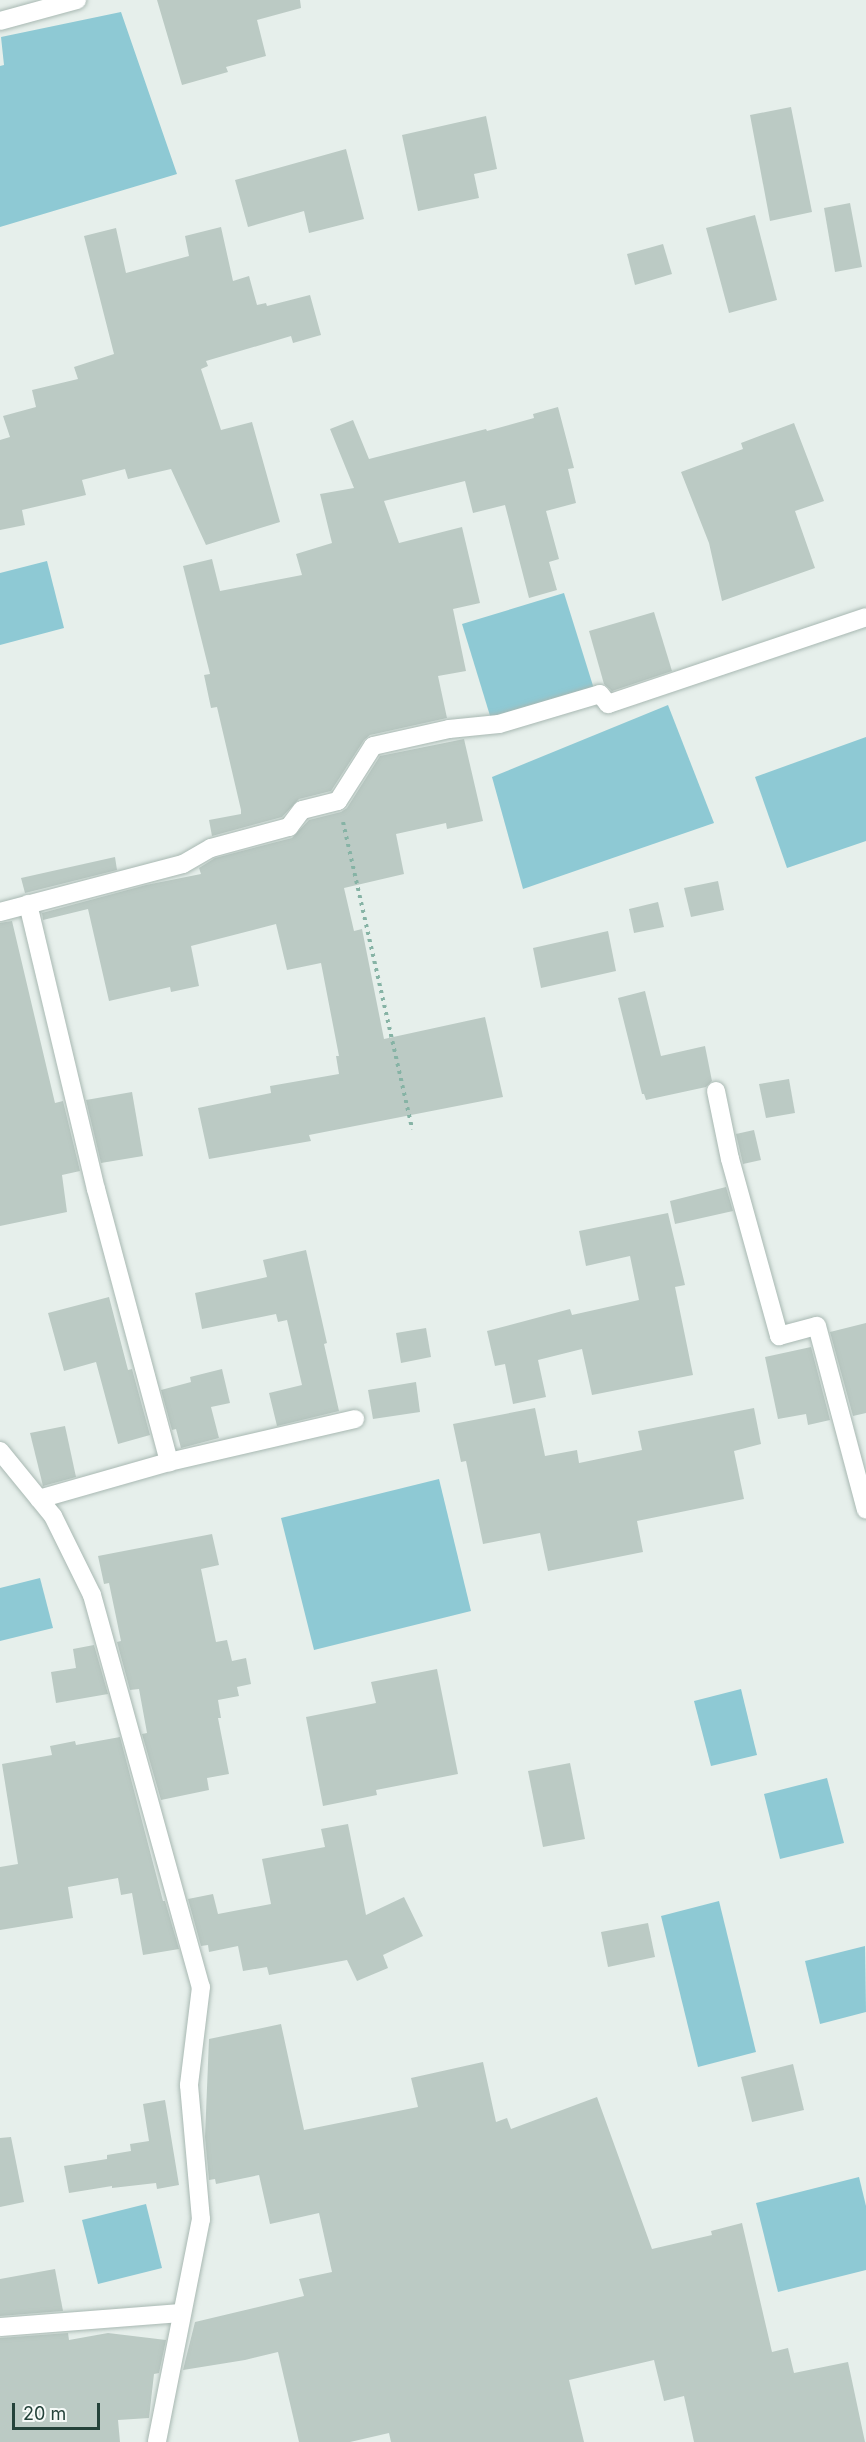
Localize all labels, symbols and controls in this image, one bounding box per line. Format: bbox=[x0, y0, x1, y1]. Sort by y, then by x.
scale bar bbox=[15, 2391, 104, 2429]
text: 20 m bbox=[23, 2403, 66, 2424]

